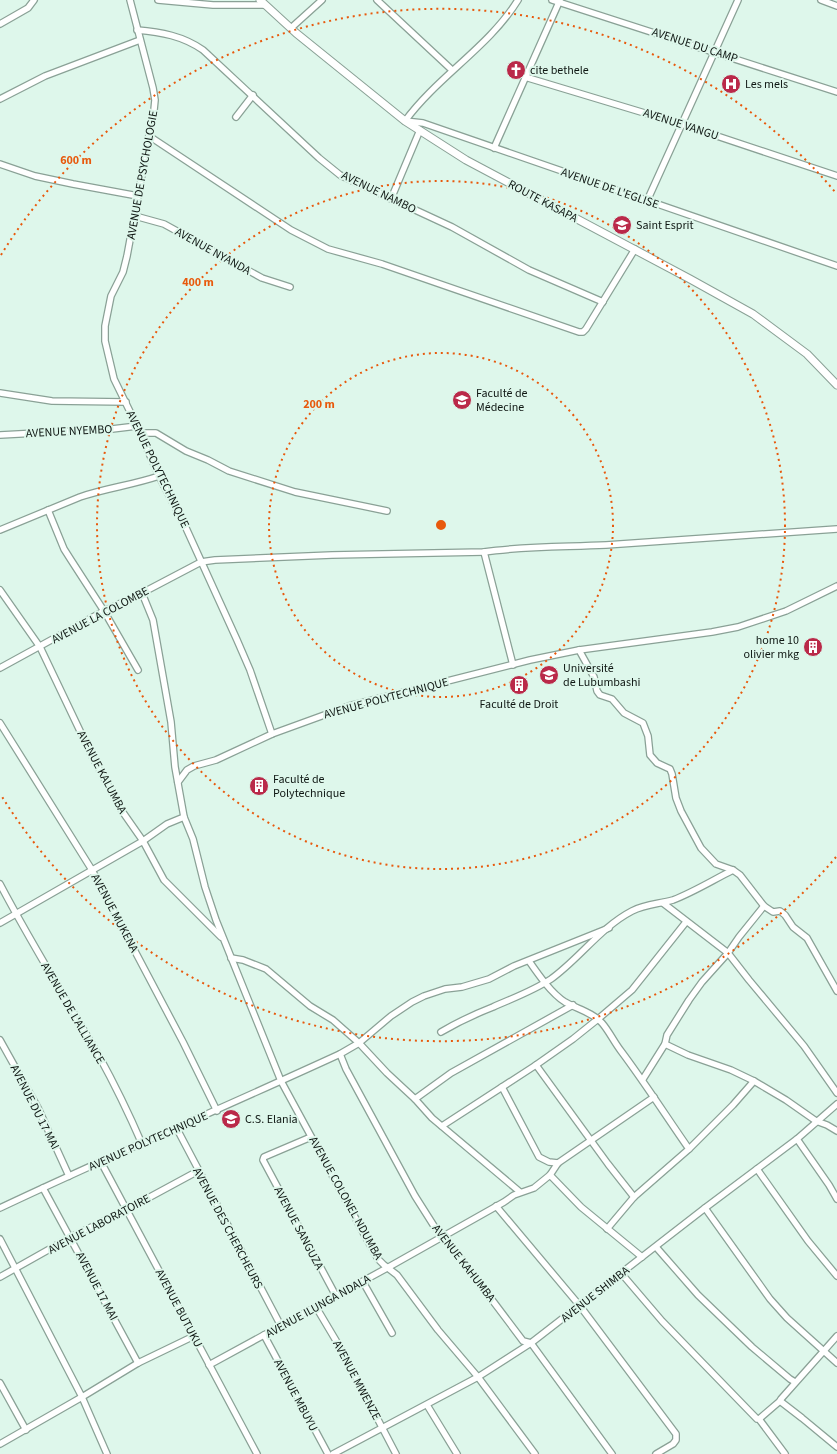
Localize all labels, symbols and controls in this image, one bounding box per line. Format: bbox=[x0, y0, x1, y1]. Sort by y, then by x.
street label: AVENUE DU CAMP bbox=[650, 24, 740, 67]
church icon: cite bethele bbox=[505, 59, 527, 81]
place label: cite bethele bbox=[530, 62, 589, 79]
hospital icon: Les mels bbox=[720, 73, 742, 95]
place label: Les mels bbox=[745, 76, 788, 93]
street label: AVENUE VANGU bbox=[641, 104, 721, 145]
street label: AVENUE DE PSYCHOLOGIE bbox=[123, 109, 162, 241]
text: 600 m bbox=[60, 152, 92, 169]
street label: AVENUE DE L'EGLISE bbox=[559, 164, 661, 213]
street label: AVENUE NAMBO bbox=[339, 167, 419, 218]
street label: ROUTE KASAPA bbox=[505, 176, 581, 227]
school or university icon: Saint Esprit bbox=[611, 214, 633, 236]
place label: Saint Esprit bbox=[636, 217, 694, 234]
street label: AVENUE NYANDA bbox=[172, 224, 254, 280]
text: 400 m bbox=[182, 274, 214, 291]
place label: Faculté de Médecine bbox=[476, 385, 528, 416]
school or university icon: Faculté de Médecine bbox=[451, 389, 473, 411]
text: 200 m bbox=[303, 396, 335, 413]
street label: AVENUE POLYTECHNIQUE bbox=[122, 408, 193, 531]
street label: AVENUE NYEMBO bbox=[25, 421, 113, 442]
centre of rings bbox=[434, 518, 448, 532]
street label: AVENUE LA COLOMBE bbox=[49, 583, 152, 648]
place label: home 10 olivier mkg bbox=[744, 632, 799, 663]
building icon: home 10 olivier mkg bbox=[802, 636, 824, 658]
place label: Université de Lubumbashi bbox=[563, 660, 640, 691]
school or university icon: Université de Lubumbashi bbox=[538, 664, 560, 686]
street label: AVENUE POLYTECHNIQUE bbox=[322, 674, 450, 723]
building icon: Faculté de Droit bbox=[508, 674, 530, 696]
place label: Faculté de Droit bbox=[480, 696, 558, 713]
street label: AVENUE KALUMBA bbox=[72, 728, 131, 817]
place label: Faculté de Polytechnique bbox=[273, 771, 345, 802]
building icon: Faculté de Polytechnique bbox=[248, 775, 270, 797]
street label: AVENUE MUKENA bbox=[87, 871, 143, 956]
street label: AVENUE DE L'ALLIANCE bbox=[36, 959, 109, 1067]
street label: AVENUE DU 17 MAI bbox=[6, 1062, 63, 1153]
street label: AVENUE POLYTECHNIQUE bbox=[86, 1108, 210, 1175]
school or university icon: C.S. Elania bbox=[220, 1108, 242, 1130]
place label: C.S. Elania bbox=[245, 1111, 298, 1128]
street label: AVENUE COLONEL NDUMBA bbox=[305, 1134, 387, 1263]
street label: AVENUE DES CHERCHEURS bbox=[188, 1165, 267, 1292]
street label: AVENUE SANGUZA bbox=[269, 1184, 328, 1273]
street label: AVENUE LABORATOIRE bbox=[45, 1190, 153, 1259]
street label: AVENUE KAHUMBA bbox=[428, 1221, 500, 1306]
street label: AVENUE 17 MAI bbox=[71, 1249, 122, 1324]
street label: AVENUE SHIMBA bbox=[557, 1262, 634, 1327]
street label: AVENUE BUTUKU bbox=[151, 1266, 206, 1350]
street label: AVENUE ILUNGA NDALA bbox=[263, 1270, 374, 1342]
street label: AVENUE MWENZE bbox=[328, 1337, 385, 1423]
street label: AVENUE MBUYU bbox=[269, 1356, 322, 1434]

